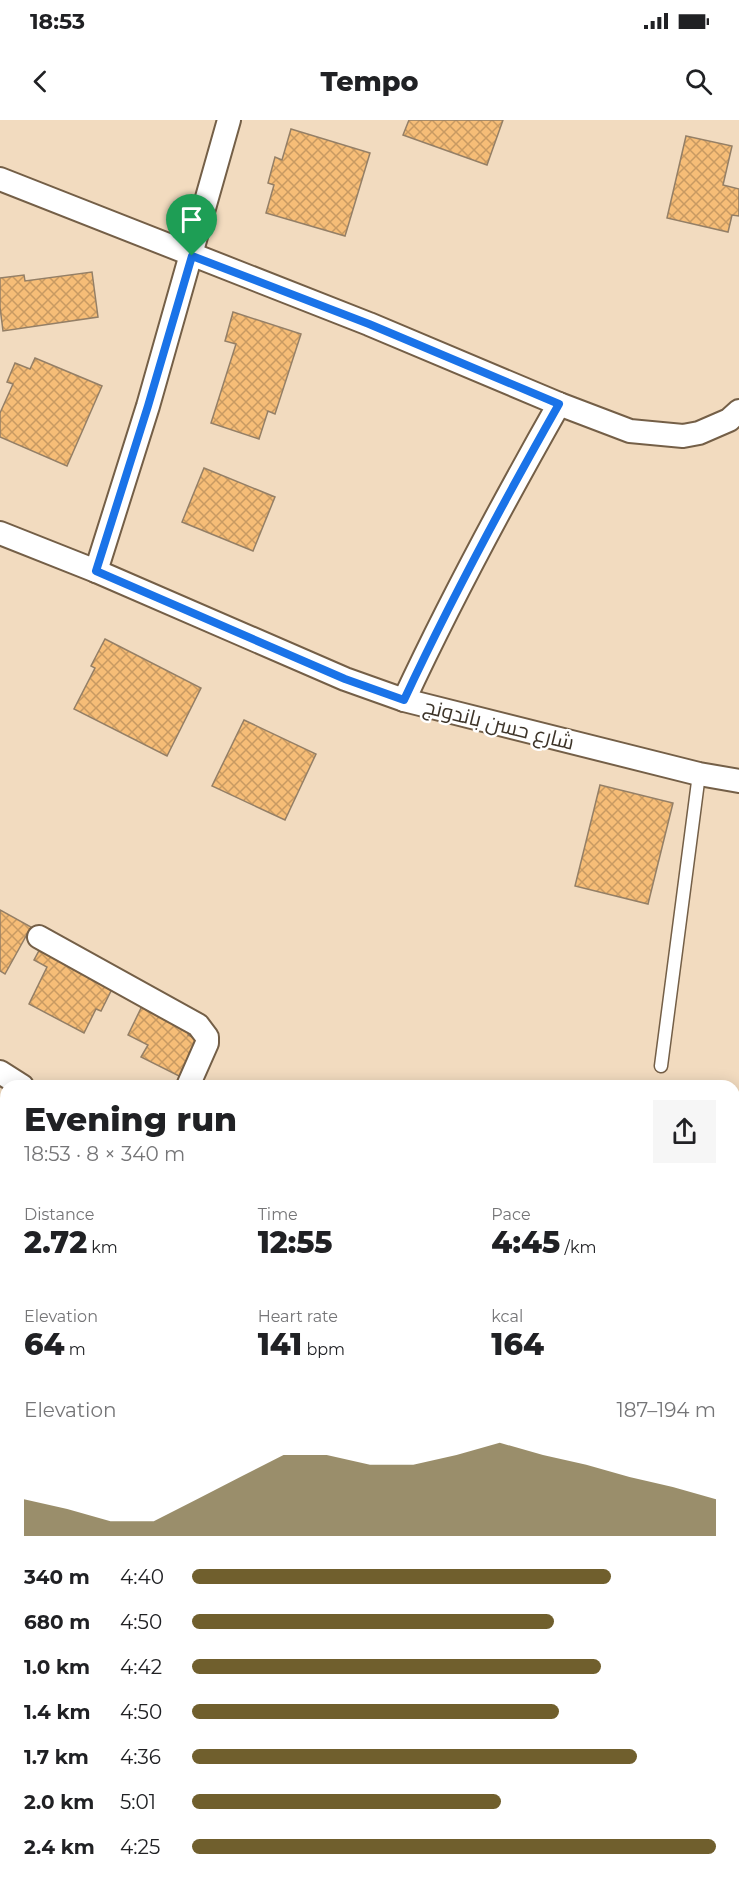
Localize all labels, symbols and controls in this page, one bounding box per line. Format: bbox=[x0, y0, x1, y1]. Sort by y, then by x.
text: 18:53 bbox=[30, 8, 85, 35]
icon: back bbox=[24, 65, 57, 98]
text: Tempo bbox=[321, 65, 418, 98]
icon: search bbox=[682, 65, 715, 98]
pin bbox=[166, 194, 217, 256]
icon: arrive bbox=[175, 203, 208, 236]
street label: شارع حسن باندونج bbox=[420, 693, 577, 757]
text: Evening run bbox=[24, 1099, 237, 1139]
button: share bbox=[653, 1100, 716, 1163]
text: 18:53 · 8 × 340 m bbox=[24, 1142, 185, 1166]
text: Distance bbox=[24, 1205, 94, 1224]
text: Time bbox=[258, 1205, 298, 1224]
text: Pace bbox=[491, 1205, 531, 1224]
text: 2.72 bbox=[24, 1224, 87, 1261]
text: 12:55 bbox=[258, 1224, 333, 1261]
text: 4:45 bbox=[491, 1224, 560, 1261]
text: km bbox=[87, 1238, 118, 1257]
text: /km bbox=[560, 1238, 596, 1257]
text: Elevation bbox=[24, 1307, 98, 1326]
text: Heart rate bbox=[258, 1307, 338, 1326]
text: kcal bbox=[491, 1307, 523, 1326]
text: 64 bbox=[24, 1326, 64, 1363]
text: 141 bbox=[258, 1326, 302, 1363]
text: 164 bbox=[491, 1326, 544, 1363]
text: m bbox=[64, 1340, 86, 1359]
text: bpm bbox=[302, 1340, 345, 1359]
text: Elevation bbox=[24, 1398, 116, 1422]
text: 187–194 m bbox=[617, 1398, 716, 1422]
text: 340 m bbox=[24, 1565, 90, 1589]
text: 4:40 bbox=[120, 1565, 164, 1589]
text: 680 m bbox=[24, 1610, 90, 1634]
text: 4:50 bbox=[120, 1610, 162, 1634]
text: 1.0 km bbox=[24, 1655, 90, 1679]
text: 4:42 bbox=[120, 1655, 162, 1679]
text: 1.4 km bbox=[24, 1700, 91, 1724]
text: 4:50 bbox=[120, 1700, 162, 1724]
text: 1.7 km bbox=[24, 1745, 89, 1769]
text: 4:36 bbox=[120, 1745, 161, 1769]
text: 2.0 km bbox=[24, 1790, 94, 1814]
text: 5:01 bbox=[120, 1790, 156, 1814]
text: 2.4 km bbox=[24, 1835, 95, 1859]
text: 4:25 bbox=[120, 1835, 160, 1859]

